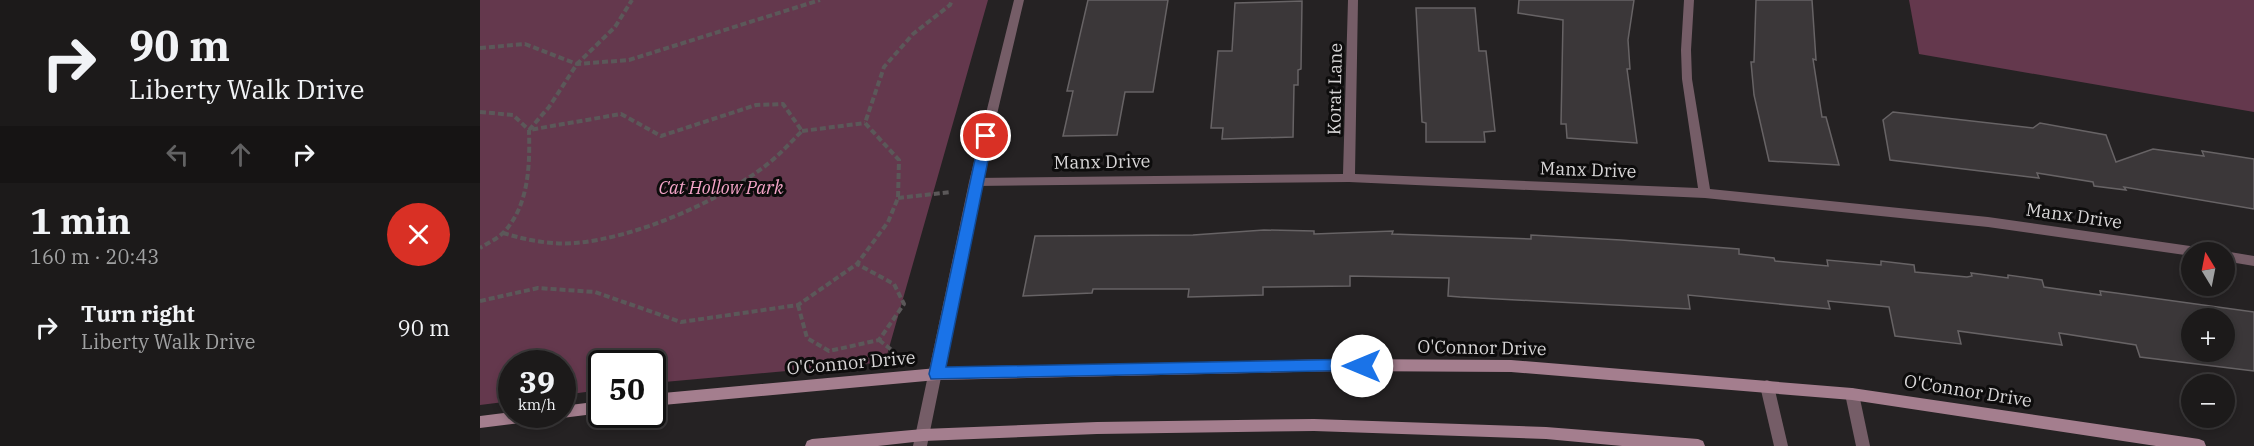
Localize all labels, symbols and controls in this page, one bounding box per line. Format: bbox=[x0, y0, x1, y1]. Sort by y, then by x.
text: 90 m bbox=[129, 18, 230, 73]
icon: right bbox=[30, 24, 108, 102]
street label: Korat Lane bbox=[1322, 43, 1347, 135]
text: Liberty Walk Drive bbox=[129, 71, 364, 106]
pin bbox=[960, 110, 1011, 161]
icon: arrive bbox=[969, 119, 1002, 152]
icon: left bbox=[161, 138, 194, 171]
icon: ahead bbox=[224, 138, 257, 171]
icon: right bbox=[287, 138, 320, 171]
street label: Manx Drive bbox=[1053, 149, 1151, 174]
street label: Manx Drive bbox=[1539, 156, 1637, 183]
park label: Cat Hollow Park bbox=[659, 176, 784, 199]
text: 1 min bbox=[30, 197, 131, 244]
street label: Manx Drive bbox=[2025, 197, 2124, 234]
button: close bbox=[387, 203, 450, 266]
north arrow bbox=[2181, 242, 2235, 296]
map controls bbox=[2181, 242, 2235, 428]
text: 160 m · 20:43 bbox=[30, 243, 159, 270]
text: Turn right bbox=[81, 299, 195, 328]
button: + bbox=[2181, 308, 2235, 362]
icon: right bbox=[30, 311, 63, 344]
text: 90 m bbox=[398, 313, 450, 342]
text: Liberty Walk Drive bbox=[81, 328, 255, 355]
position arrow bbox=[1330, 334, 1394, 398]
street label: O'Connor Drive bbox=[1417, 335, 1547, 360]
street label: O'Connor Drive bbox=[786, 345, 916, 380]
speed limit sign: 50 bbox=[588, 350, 666, 428]
text: 39 bbox=[519, 362, 555, 401]
street label: O'Connor Drive bbox=[1902, 369, 2034, 412]
button: − bbox=[2181, 374, 2235, 428]
text: km/h bbox=[518, 395, 556, 414]

